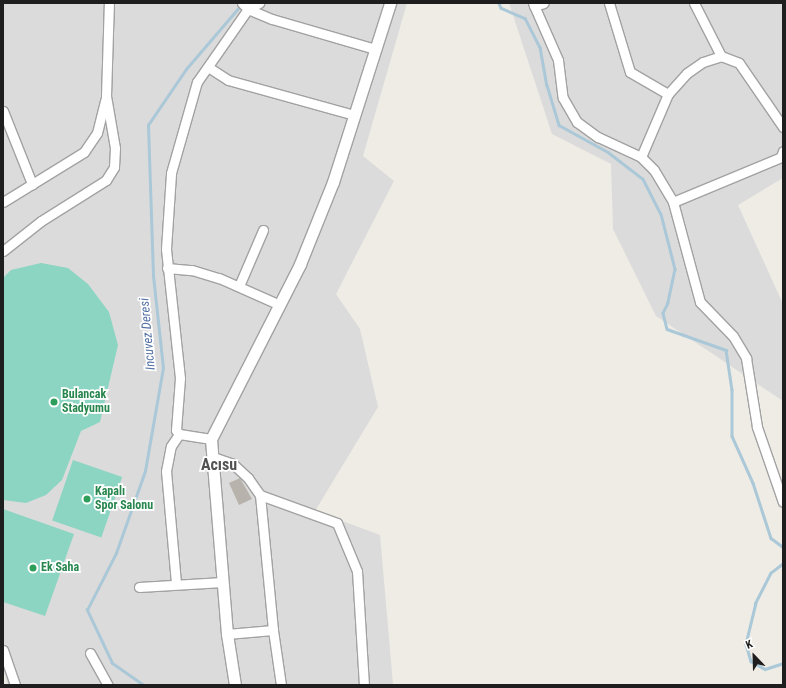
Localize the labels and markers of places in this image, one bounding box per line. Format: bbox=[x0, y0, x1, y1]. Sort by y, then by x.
place label: Bulancak Stadyumu bbox=[62, 388, 110, 416]
marker: Bulancak Stadyumu bbox=[49, 397, 59, 407]
place label: Kapalı Spor Salonu bbox=[95, 485, 153, 513]
marker: Kapalı Spor Salonu bbox=[82, 494, 92, 504]
place label: Ek Saha bbox=[41, 561, 79, 575]
marker: Ek Saha bbox=[28, 563, 38, 573]

